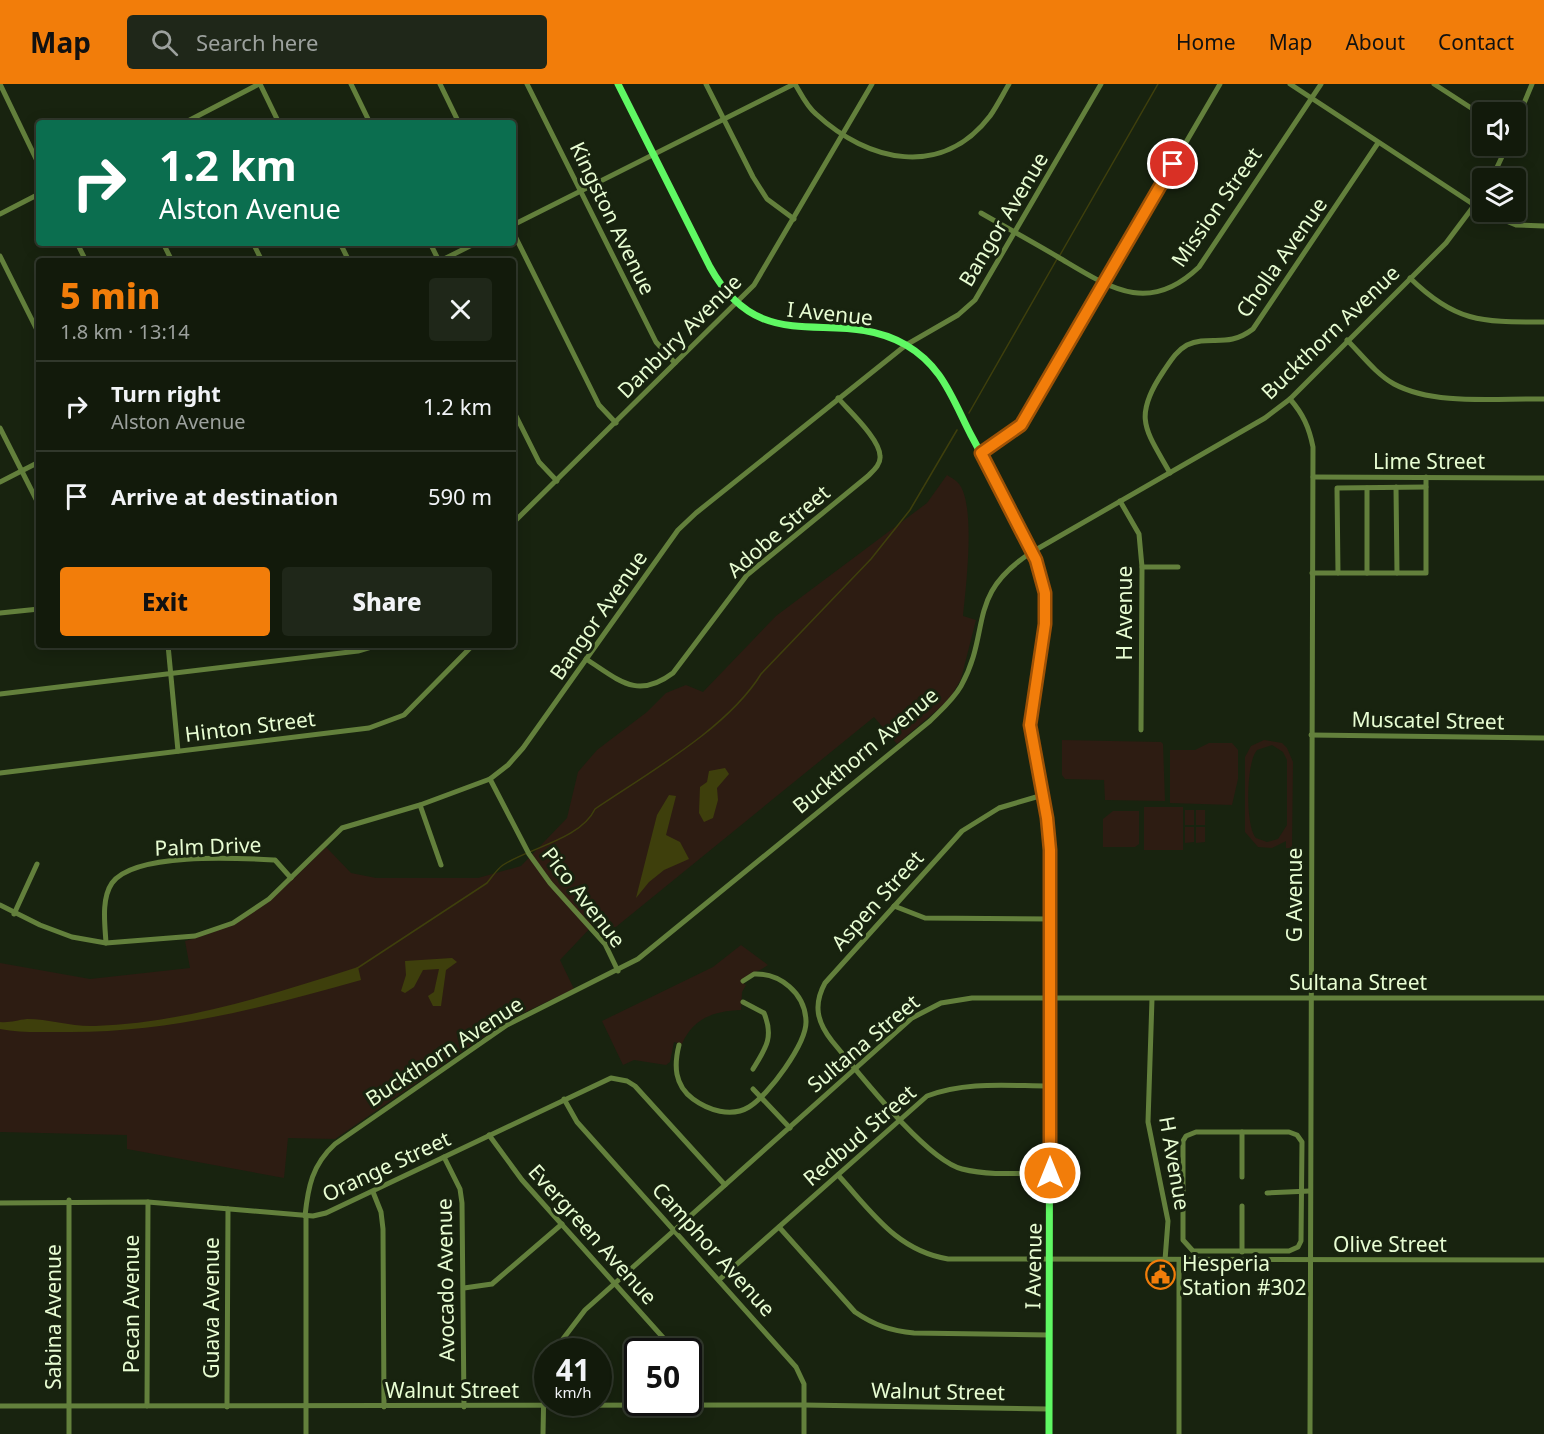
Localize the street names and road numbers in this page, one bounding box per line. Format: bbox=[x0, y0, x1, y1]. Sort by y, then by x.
street label: Kingston Avenue bbox=[564, 137, 662, 299]
street label: Mission Street bbox=[1164, 141, 1268, 272]
street label: Bangor Avenue bbox=[952, 147, 1054, 291]
street label: Cholla Avenue bbox=[1229, 191, 1333, 323]
street label: Buckthorn Avenue bbox=[1255, 259, 1405, 405]
street label: Danbury Avenue bbox=[611, 268, 747, 404]
street label: I Avenue bbox=[786, 295, 874, 331]
street label: Lime Street bbox=[1373, 447, 1485, 475]
street label: Adobe Street bbox=[721, 478, 836, 584]
street label: Bangor Avenue bbox=[543, 545, 653, 685]
street label: H Avenue bbox=[1110, 566, 1138, 660]
street label: Buckthorn Avenue bbox=[786, 681, 944, 819]
street label: Hinton Street bbox=[183, 704, 317, 748]
street label: Muscatel Street bbox=[1351, 705, 1505, 735]
street label: Palm Drive bbox=[154, 830, 262, 862]
street label: Pico Avenue bbox=[536, 841, 632, 953]
street label: Aspen Street bbox=[825, 844, 930, 956]
street label: G Avenue bbox=[1280, 848, 1308, 942]
street label: Sultana Street bbox=[1289, 968, 1427, 996]
street label: Sultana Street bbox=[801, 988, 925, 1098]
street label: Buckthorn Avenue bbox=[360, 990, 528, 1112]
street label: Redbud Street bbox=[797, 1078, 922, 1192]
street label: H Avenue bbox=[1153, 1114, 1197, 1212]
street label: Orange Street bbox=[317, 1124, 455, 1208]
street label: Evergreen Avenue bbox=[522, 1158, 664, 1310]
street label: Camphor Avenue bbox=[646, 1176, 782, 1322]
street label: Avocado Avenue bbox=[430, 1198, 460, 1362]
street label: I Avenue bbox=[1018, 1223, 1048, 1309]
street label: Olive Street bbox=[1333, 1230, 1447, 1258]
street label: Pecan Avenue bbox=[117, 1235, 145, 1373]
street label: Guava Avenue bbox=[197, 1237, 225, 1379]
street label: Sabina Avenue bbox=[39, 1244, 67, 1390]
street label: Walnut Street bbox=[385, 1376, 519, 1404]
street label: Walnut Street bbox=[871, 1376, 1006, 1406]

